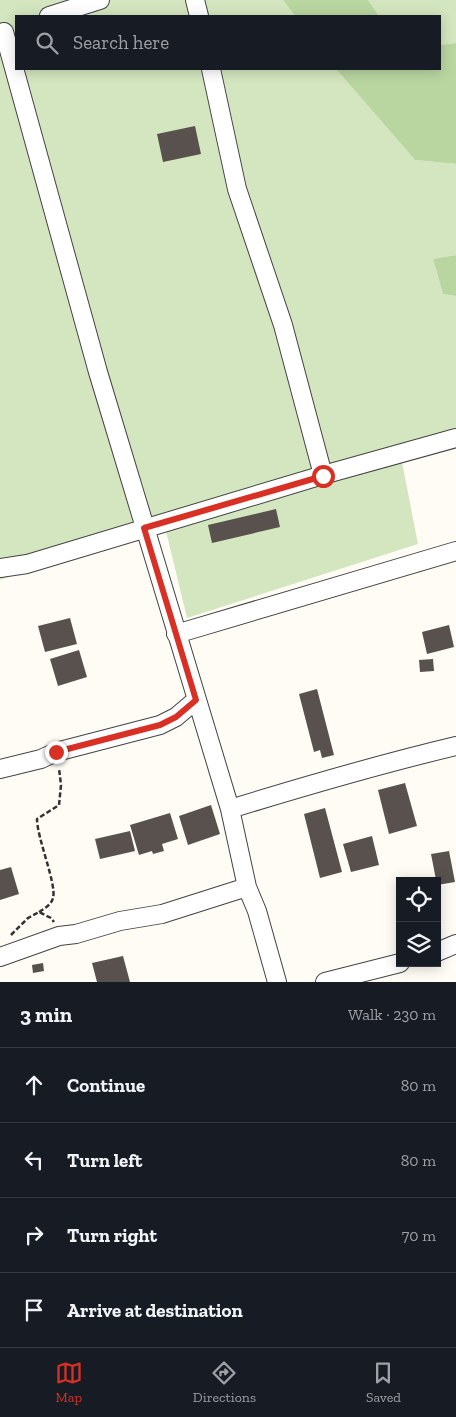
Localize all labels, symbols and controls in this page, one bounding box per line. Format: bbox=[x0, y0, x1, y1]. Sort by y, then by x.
search box bbox=[15, 15, 441, 70]
icon: search bbox=[33, 29, 61, 57]
text: Search here bbox=[73, 31, 169, 54]
route start bbox=[312, 465, 335, 488]
route end bbox=[45, 741, 68, 764]
map controls bbox=[396, 877, 441, 967]
button: locate bbox=[396, 877, 441, 922]
button: layers bbox=[396, 922, 441, 967]
text: 3 min bbox=[20, 1002, 72, 1027]
text: Walk · 230 m bbox=[348, 1005, 436, 1024]
icon: ahead bbox=[20, 1071, 48, 1099]
text: Continue bbox=[67, 1074, 145, 1097]
text: 80 m bbox=[401, 1076, 436, 1095]
icon: left bbox=[20, 1146, 48, 1174]
text: Turn left bbox=[67, 1149, 142, 1172]
text: 80 m bbox=[401, 1151, 436, 1170]
icon: right bbox=[20, 1221, 48, 1249]
text: Turn right bbox=[67, 1224, 157, 1247]
text: 70 m bbox=[402, 1226, 436, 1245]
icon: arrive bbox=[20, 1296, 48, 1324]
text: Arrive at destination bbox=[67, 1299, 243, 1322]
tab: Map bbox=[55, 1359, 83, 1406]
tab: Directions bbox=[193, 1359, 256, 1406]
tab: Saved bbox=[366, 1359, 401, 1406]

